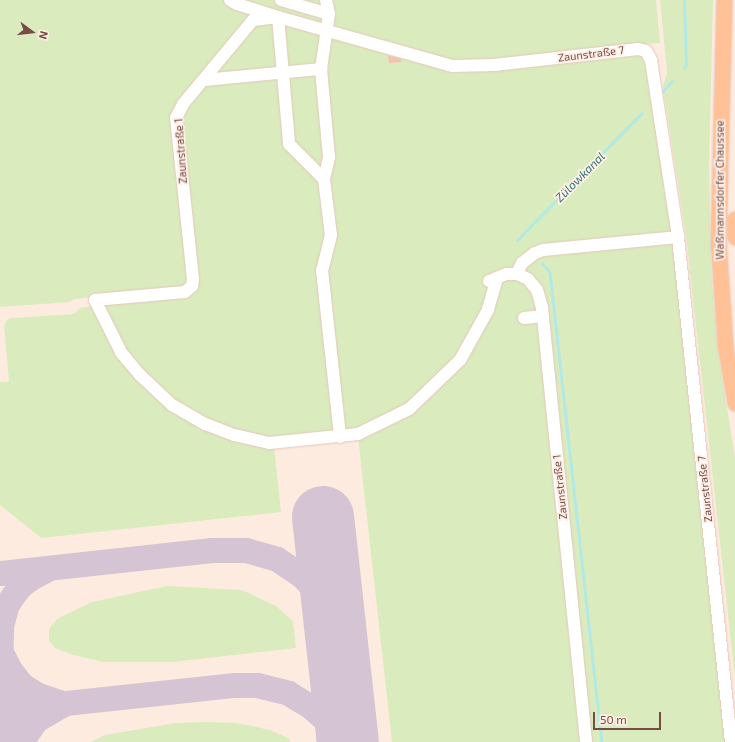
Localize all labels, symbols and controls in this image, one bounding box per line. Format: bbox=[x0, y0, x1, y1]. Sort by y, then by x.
north arrow bbox=[12, 12, 52, 52]
text: N bbox=[37, 30, 51, 41]
street label: Zaunstraße 7 bbox=[557, 43, 625, 65]
street label: Zaunstraße 1 bbox=[172, 118, 190, 184]
street label: Waßmannsdorfer Chaussee bbox=[713, 120, 727, 260]
water label: Zülowkanal bbox=[552, 149, 608, 205]
street label: Zaunstraße 1 bbox=[550, 454, 570, 520]
street label: Zaunstraße 7 bbox=[695, 455, 715, 523]
scale bar bbox=[595, 704, 663, 730]
text: 50 m bbox=[600, 712, 627, 726]

